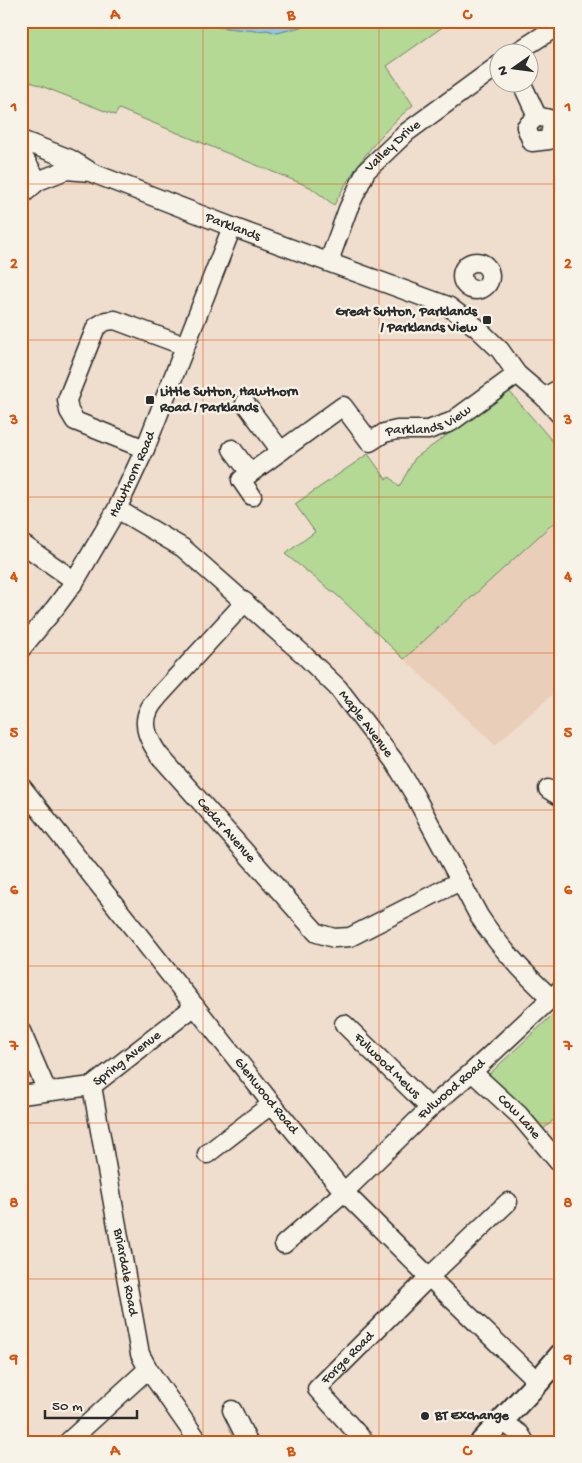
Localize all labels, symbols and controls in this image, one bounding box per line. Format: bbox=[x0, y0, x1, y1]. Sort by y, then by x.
text: A bbox=[109, 7, 121, 26]
text: B bbox=[286, 7, 296, 26]
text: C bbox=[462, 7, 473, 26]
north arrow bbox=[490, 42, 540, 92]
text: N bbox=[494, 64, 513, 77]
text: 1 bbox=[10, 99, 17, 118]
text: 1 bbox=[564, 99, 571, 118]
street label: Valley Drive bbox=[361, 116, 425, 177]
street label: Parklands bbox=[202, 209, 264, 245]
text: 2 bbox=[10, 256, 18, 275]
text: 2 bbox=[564, 256, 572, 275]
place label: Great Sutton, Parklands / Parklands View bbox=[336, 304, 478, 337]
marker: Great Sutton, Parklands / Parklands View bbox=[481, 314, 493, 326]
place label: Little Sutton, Hawthorn Road / Parklands bbox=[159, 384, 298, 417]
marker: Little Sutton, Hawthorn Road / Parklands bbox=[144, 394, 156, 406]
street label: Parklands View bbox=[383, 401, 475, 441]
text: 3 bbox=[9, 412, 18, 431]
text: 3 bbox=[563, 412, 572, 431]
street label: Hawthorn Road bbox=[105, 428, 160, 521]
text: 4 bbox=[9, 569, 18, 588]
text: 4 bbox=[563, 569, 572, 588]
street label: Maple Avenue bbox=[334, 687, 397, 762]
text: 5 bbox=[10, 725, 19, 744]
text: 5 bbox=[564, 725, 573, 744]
street label: Cedar Avenue bbox=[193, 794, 260, 867]
text: 6 bbox=[10, 882, 19, 901]
text: 6 bbox=[564, 882, 573, 901]
street label: Spring Avenue bbox=[90, 1027, 165, 1090]
street label: Fulwood Mews bbox=[349, 1029, 425, 1103]
text: 7 bbox=[9, 1038, 19, 1057]
text: 7 bbox=[563, 1038, 573, 1057]
street label: Glenwood Road bbox=[230, 1054, 303, 1139]
street label: Fulwood Road bbox=[413, 1054, 490, 1124]
street label: Cow Lane bbox=[494, 1091, 545, 1143]
text: 8 bbox=[10, 1195, 19, 1214]
text: 8 bbox=[564, 1195, 573, 1214]
street label: Briardale Road bbox=[109, 1226, 142, 1319]
street label: Forge Road bbox=[317, 1327, 379, 1389]
text: 9 bbox=[9, 1351, 18, 1370]
text: 9 bbox=[563, 1351, 572, 1370]
scale bar bbox=[45, 1388, 138, 1420]
text: 50 m bbox=[52, 1398, 83, 1416]
place label: BT Exchange bbox=[434, 1408, 510, 1425]
marker: BT Exchange bbox=[419, 1410, 431, 1422]
text: A bbox=[109, 1443, 121, 1462]
text: B bbox=[286, 1443, 296, 1462]
text: C bbox=[462, 1443, 473, 1462]

